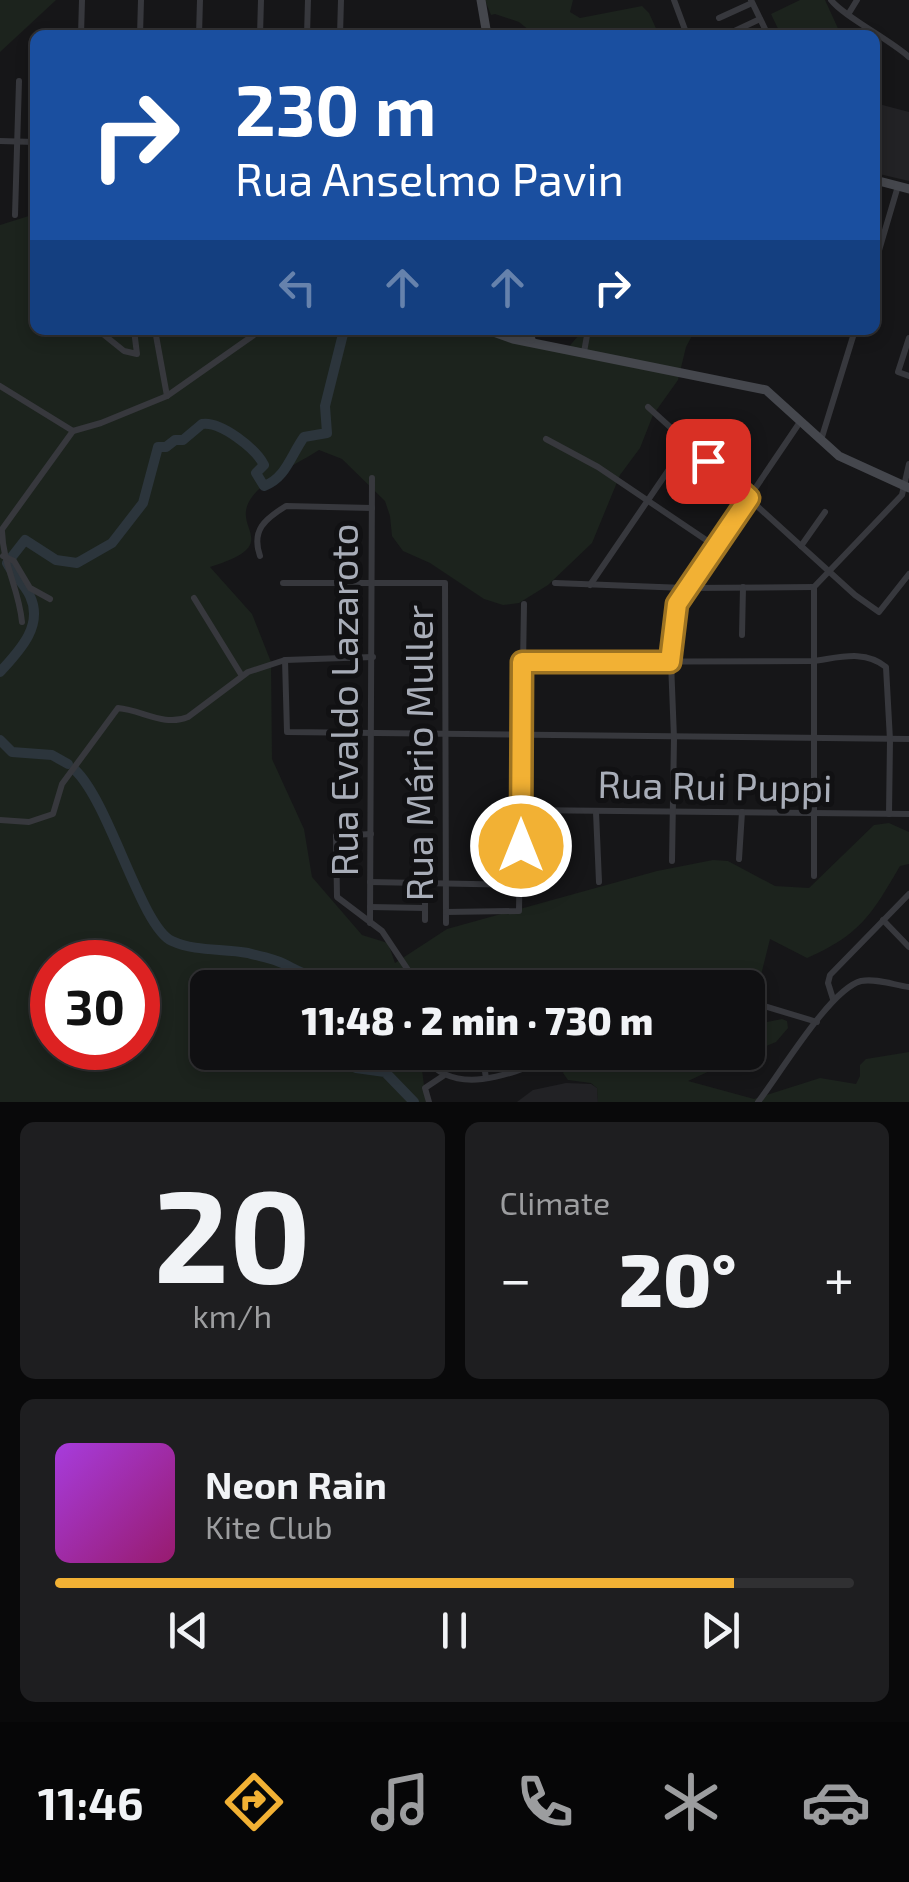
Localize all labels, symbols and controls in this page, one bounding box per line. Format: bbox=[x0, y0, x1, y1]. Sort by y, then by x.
text: 230 m bbox=[235, 66, 436, 150]
icon: right bbox=[70, 70, 200, 200]
text: Rua Anselmo Pavin bbox=[235, 151, 624, 205]
icon: left bbox=[270, 260, 325, 315]
icon: ahead bbox=[375, 260, 430, 315]
icon: ahead bbox=[480, 260, 535, 315]
icon: right bbox=[585, 260, 640, 315]
pin bbox=[666, 419, 751, 504]
icon: arrive bbox=[681, 434, 736, 489]
street label: Rua Evaldo Lazaroto bbox=[320, 524, 366, 876]
street label: Rua Mário Muller bbox=[395, 605, 441, 901]
street label: Rua Rui Puppi bbox=[597, 760, 833, 810]
position arrow bbox=[469, 794, 573, 898]
speed limit sign: 30 bbox=[30, 940, 160, 1070]
text: 11:48 · 2 min · 730 m bbox=[302, 997, 653, 1043]
text: 20 bbox=[153, 1153, 311, 1309]
text: Climate bbox=[500, 1183, 610, 1221]
text: 20° bbox=[619, 1232, 737, 1322]
text: − bbox=[500, 1244, 532, 1310]
text: + bbox=[824, 1244, 854, 1310]
text: km/h bbox=[193, 1296, 272, 1334]
text: Neon Rain bbox=[205, 1461, 387, 1507]
text: Kite Club bbox=[205, 1507, 333, 1545]
icon: previous bbox=[161, 1603, 216, 1658]
icon: pause bbox=[427, 1603, 482, 1658]
icon: next bbox=[693, 1603, 748, 1658]
icon: directions bbox=[219, 1767, 289, 1837]
icon: music bbox=[365, 1767, 435, 1837]
icon: phone bbox=[510, 1767, 580, 1837]
icon: climate bbox=[656, 1767, 726, 1837]
icon: car bbox=[801, 1767, 871, 1837]
text: 11:46 bbox=[38, 1775, 143, 1829]

